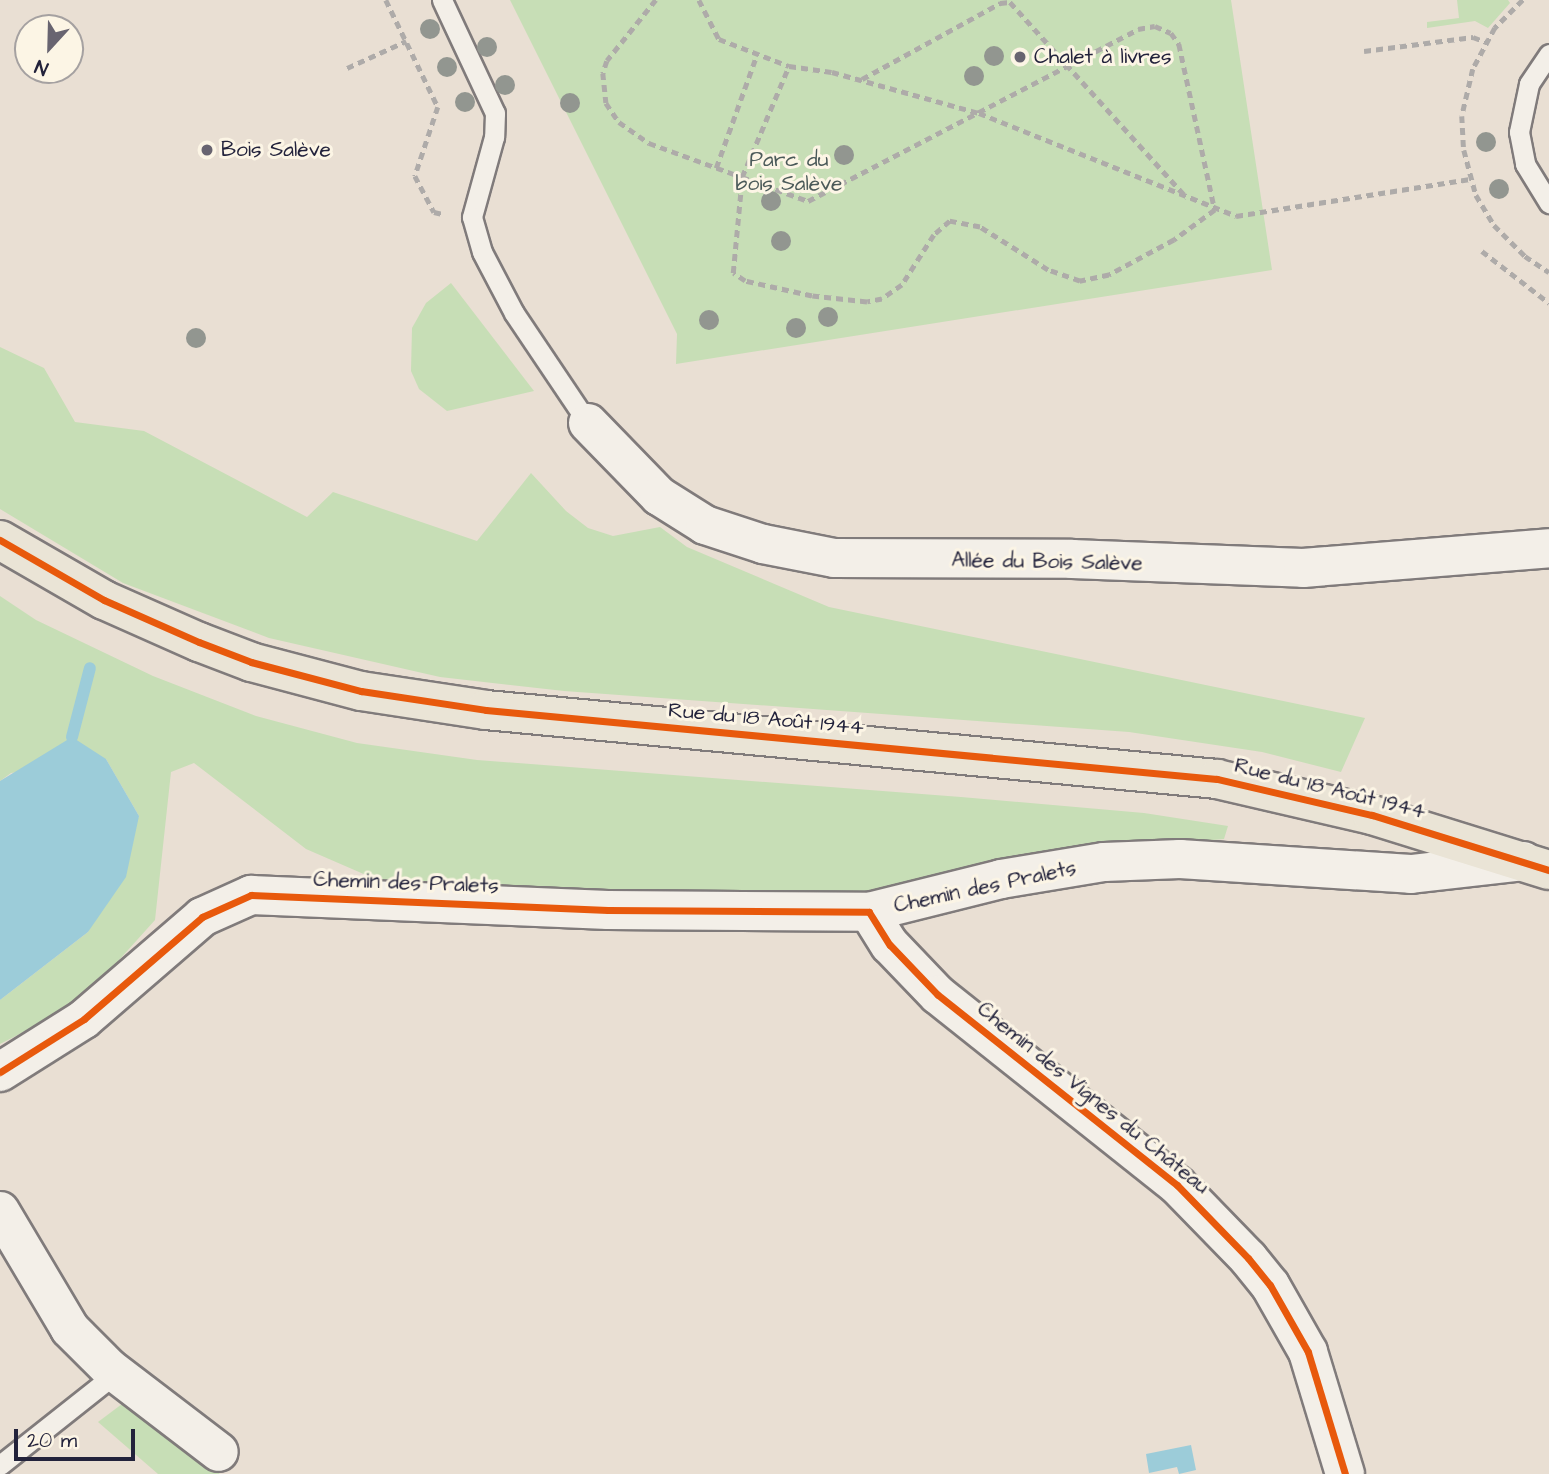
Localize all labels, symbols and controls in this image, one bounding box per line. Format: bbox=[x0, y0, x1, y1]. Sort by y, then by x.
north arrow bbox=[14, 14, 84, 84]
place label: Chalet à livres bbox=[1034, 44, 1171, 70]
marker: Chalet à livres bbox=[1012, 49, 1028, 65]
text: N bbox=[31, 52, 52, 82]
place label: Bois Salève bbox=[221, 137, 331, 163]
marker: Bois Salève bbox=[199, 142, 215, 158]
park label: Parc du bois Salève bbox=[736, 147, 842, 197]
street label: Allée du Bois Salève bbox=[951, 548, 1143, 576]
street label: Rue du 18 Août 1944 bbox=[667, 698, 865, 740]
street label: Rue du 18 Août 1944 bbox=[1232, 753, 1428, 825]
street label: Chemin des Pralets bbox=[892, 855, 1078, 919]
street label: Chemin des Pralets bbox=[313, 867, 499, 899]
street label: Chemin des Vignes du Château bbox=[972, 997, 1214, 1199]
scale bar bbox=[18, 1414, 138, 1458]
text: 20 m bbox=[27, 1426, 77, 1455]

